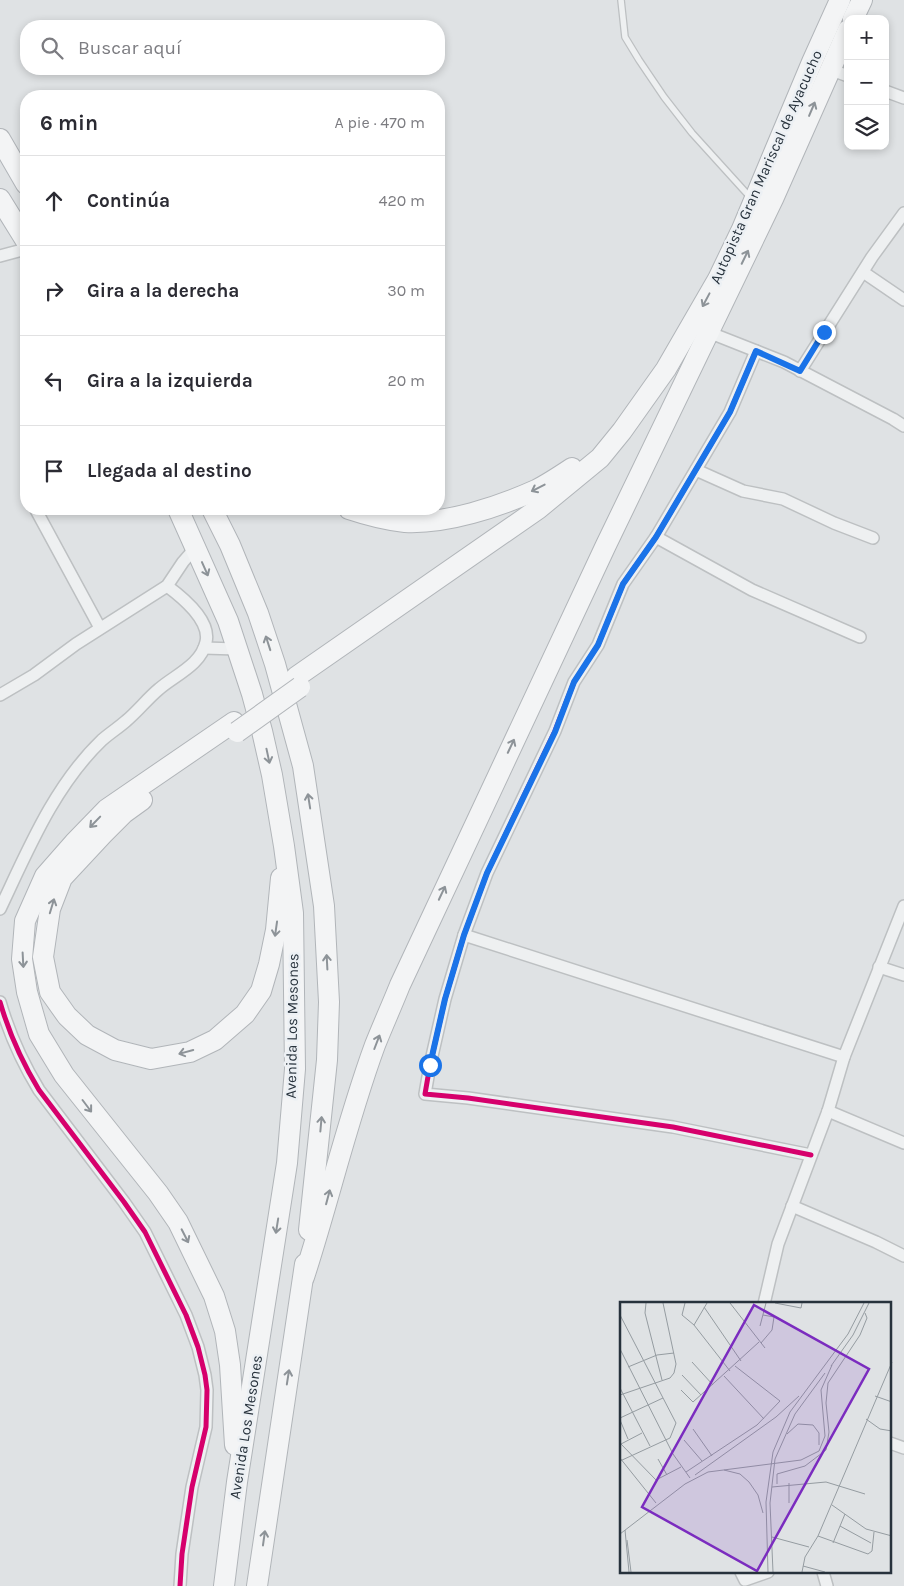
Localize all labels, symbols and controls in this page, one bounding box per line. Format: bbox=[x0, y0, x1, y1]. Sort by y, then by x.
map controls bbox=[844, 15, 889, 150]
button: + bbox=[844, 15, 889, 60]
search box bbox=[20, 20, 445, 75]
icon: search bbox=[38, 34, 66, 62]
text: Buscar aquí bbox=[78, 37, 182, 59]
street label: Autopista Gran Mariscal de Ayacucho bbox=[706, 47, 826, 287]
button: − bbox=[844, 60, 889, 105]
one-way arrow bbox=[808, 102, 818, 117]
button: layers bbox=[844, 105, 889, 150]
text: 6 min bbox=[40, 111, 98, 135]
text: A pie · 470 m bbox=[335, 113, 425, 132]
icon: ahead bbox=[40, 187, 68, 215]
text: Continúa bbox=[87, 190, 170, 212]
text: 420 m bbox=[379, 191, 425, 210]
one-way arrow bbox=[741, 250, 750, 265]
icon: right bbox=[40, 277, 68, 305]
text: Gira a la derecha bbox=[87, 280, 239, 302]
text: 30 m bbox=[387, 281, 425, 300]
one-way arrow bbox=[701, 293, 711, 307]
route end bbox=[813, 321, 836, 344]
icon: left bbox=[40, 367, 68, 395]
text: Gira a la izquierda bbox=[87, 370, 253, 392]
text: 20 m bbox=[387, 371, 425, 390]
icon: arrive bbox=[40, 457, 68, 485]
text: Llegada al destino bbox=[87, 460, 252, 482]
one-way arrow bbox=[531, 483, 546, 493]
one-way arrow bbox=[201, 561, 211, 576]
one-way arrow bbox=[263, 636, 273, 652]
one-way arrow bbox=[507, 739, 516, 754]
one-way arrow bbox=[264, 748, 273, 764]
one-way arrow bbox=[303, 793, 313, 809]
one-way arrow bbox=[89, 815, 101, 828]
one-way arrow bbox=[438, 886, 447, 901]
one-way arrow bbox=[47, 898, 57, 914]
one-way arrow bbox=[270, 921, 280, 937]
one-way arrow bbox=[18, 952, 28, 968]
street label: Avenida Los Mesones bbox=[282, 953, 302, 1099]
one-way arrow bbox=[322, 954, 331, 970]
one-way arrow bbox=[373, 1035, 382, 1050]
one-way arrow bbox=[179, 1048, 195, 1057]
route start bbox=[419, 1054, 442, 1077]
one-way arrow bbox=[82, 1099, 93, 1112]
one-way arrow bbox=[316, 1116, 325, 1132]
one-way arrow bbox=[324, 1189, 333, 1205]
one-way arrow bbox=[272, 1217, 282, 1233]
one-way arrow bbox=[180, 1228, 190, 1243]
inset map bbox=[620, 1302, 892, 1574]
street label: Avenida Los Mesones bbox=[226, 1354, 266, 1500]
one-way arrow bbox=[284, 1369, 294, 1385]
one-way arrow bbox=[260, 1530, 270, 1546]

